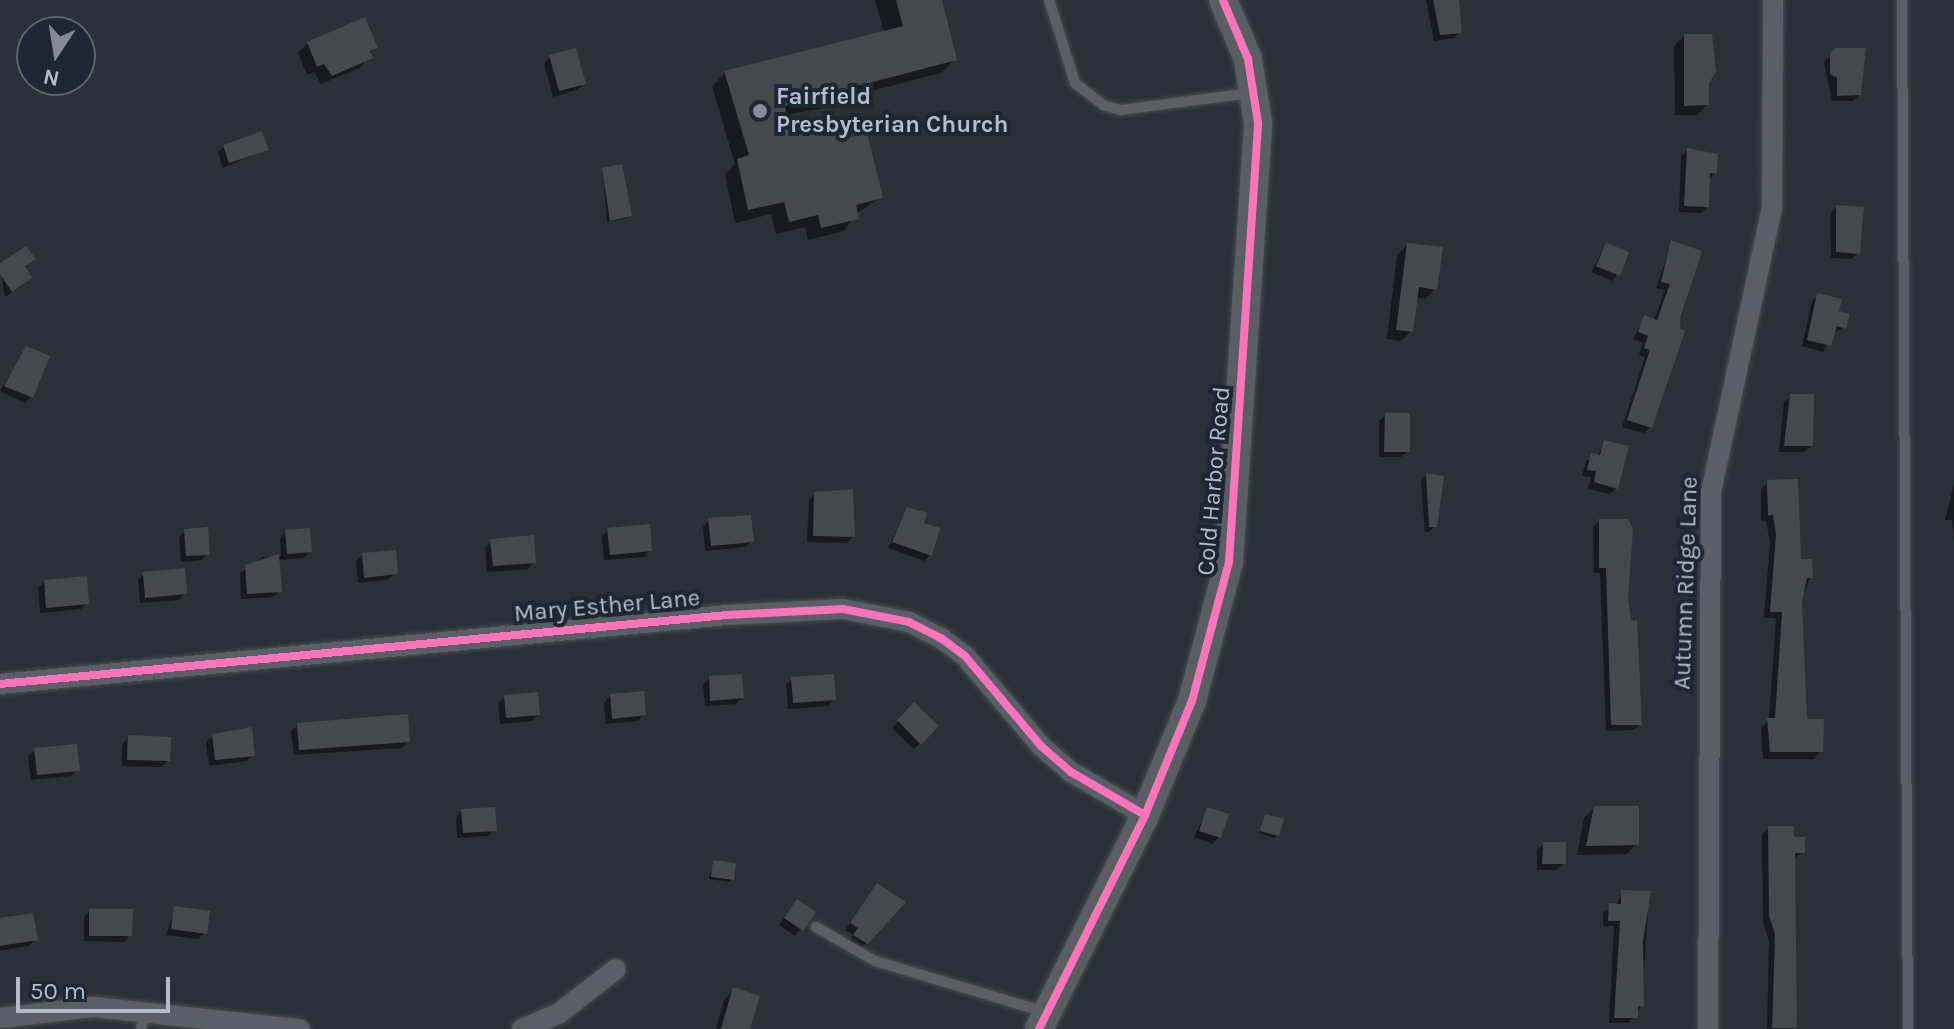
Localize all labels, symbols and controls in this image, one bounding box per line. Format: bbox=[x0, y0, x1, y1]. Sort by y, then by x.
north arrow bbox=[16, 16, 96, 96]
text: N bbox=[41, 63, 62, 92]
place label: Fairfield Presbyterian Church bbox=[776, 83, 1008, 139]
marker: Fairfield Presbyterian Church bbox=[751, 102, 769, 120]
street label: Cold Harbor Road bbox=[1191, 385, 1237, 577]
street label: Autumn Ridge Lane bbox=[1668, 476, 1704, 690]
street label: Mary Esther Lane bbox=[513, 584, 701, 628]
scale bar bbox=[20, 961, 174, 1011]
text: 50 m bbox=[30, 977, 86, 1005]

